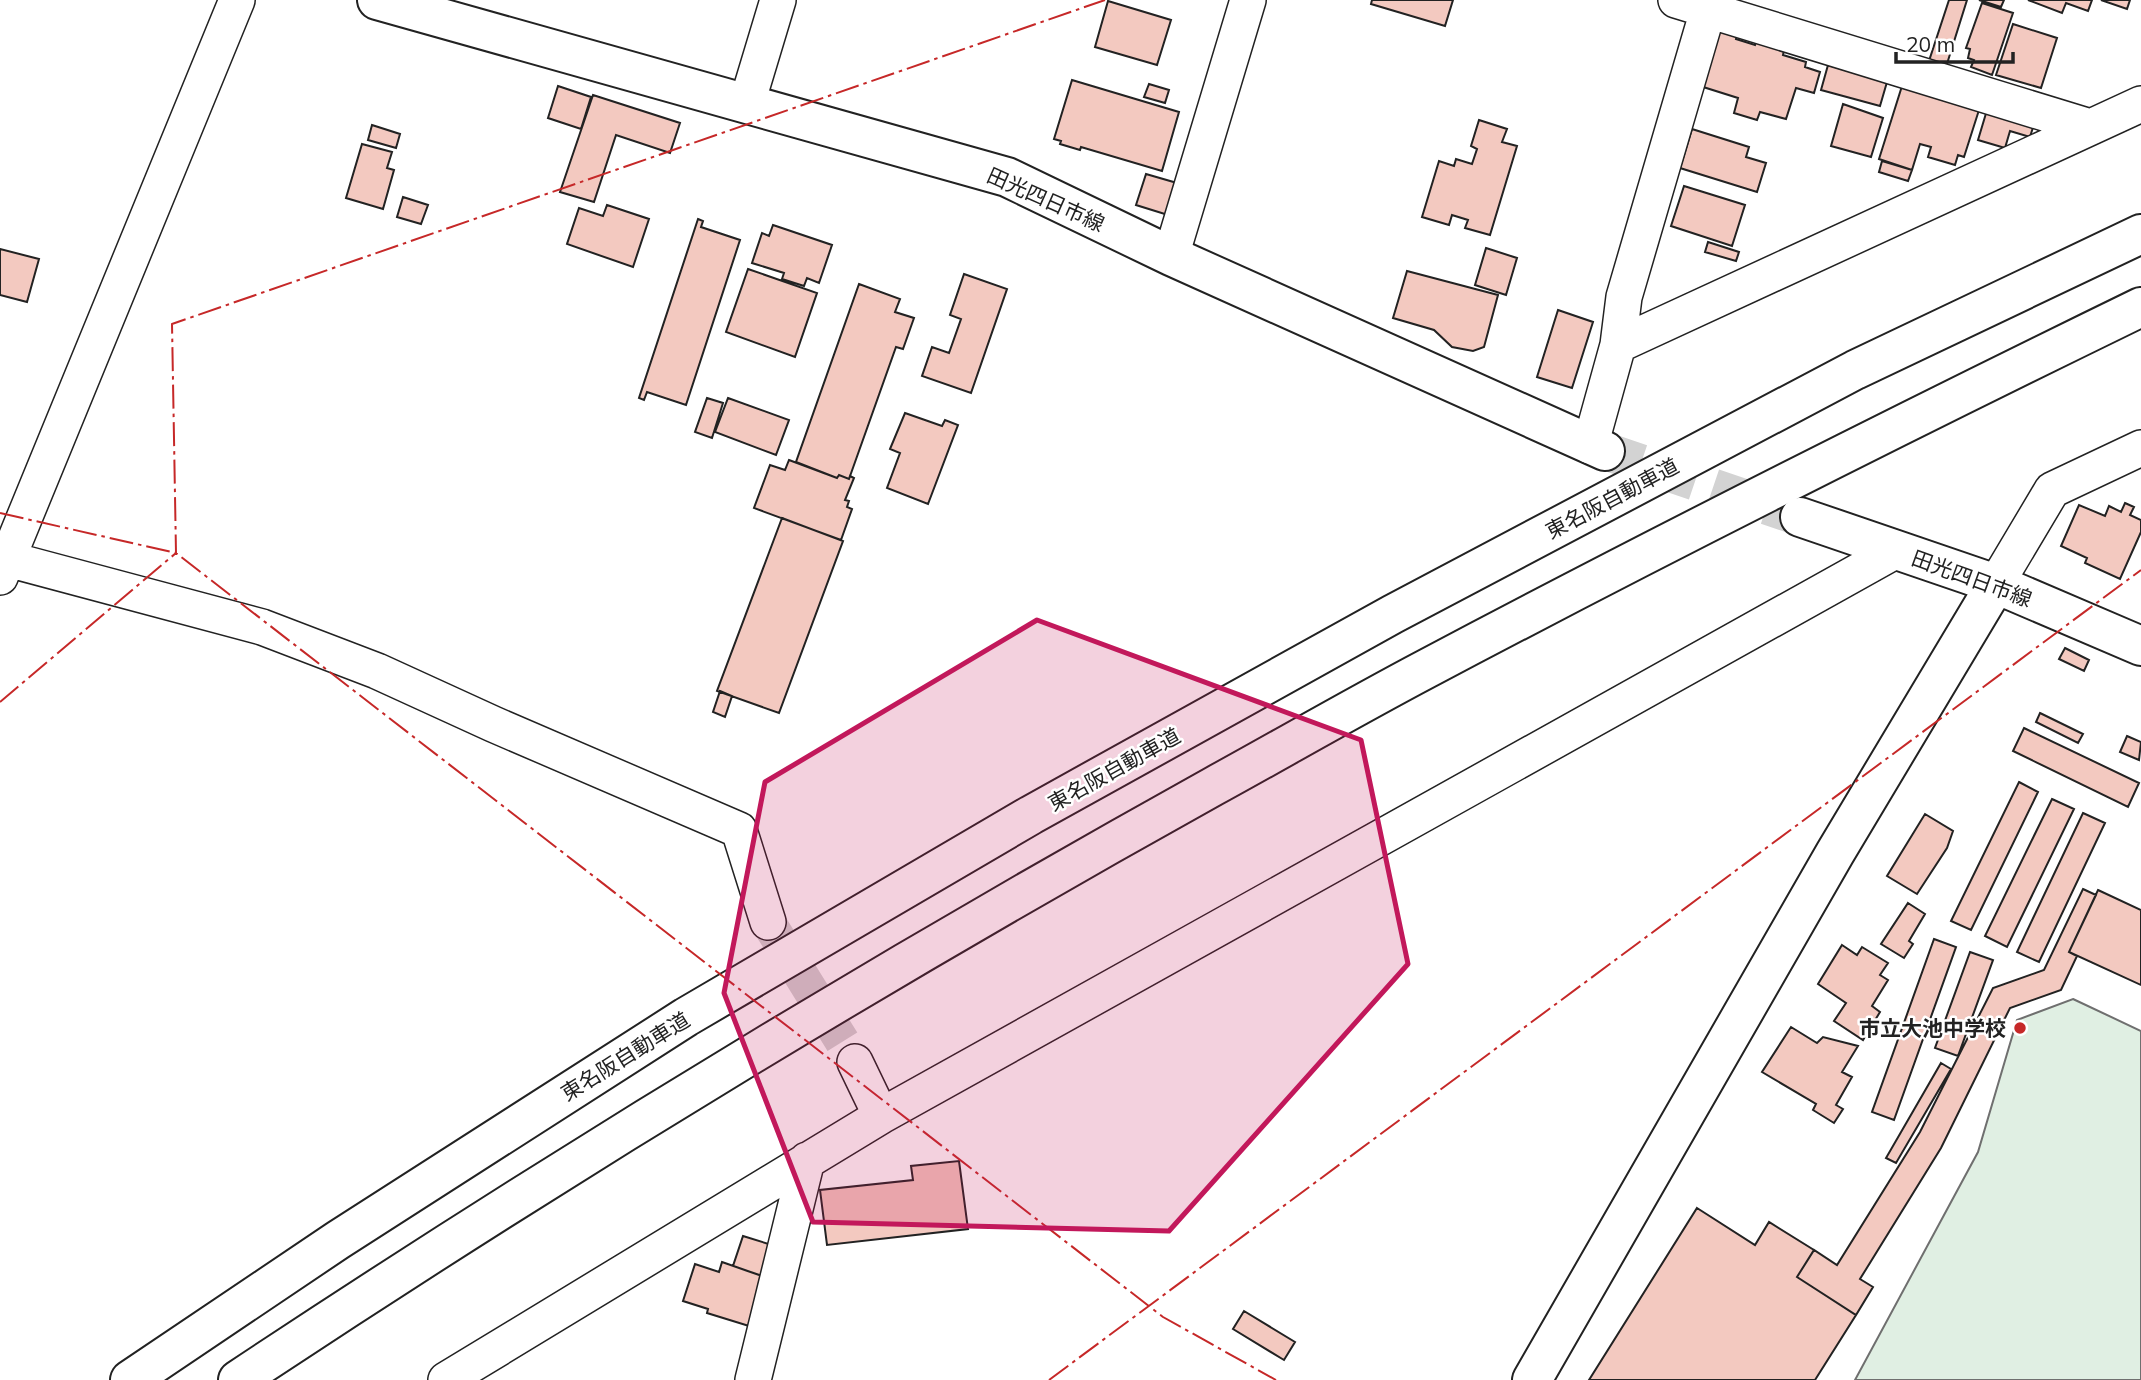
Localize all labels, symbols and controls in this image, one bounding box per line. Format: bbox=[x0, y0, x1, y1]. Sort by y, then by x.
scale bar bbox=[1896, 21, 2013, 65]
text: 20 m bbox=[1906, 31, 1955, 57]
street label: 田光四日市線 bbox=[983, 161, 1109, 237]
street label: 東名阪自動車道 bbox=[1541, 452, 1683, 544]
street label: 田光四日市線 bbox=[1908, 544, 2036, 612]
street label: 東名阪自動車道 bbox=[1043, 722, 1185, 816]
street label: 東名阪自動車道 bbox=[556, 1006, 694, 1106]
place label: 市立大池中学校 bbox=[1859, 1015, 2006, 1041]
marker: 市立大池中学校 bbox=[2012, 1020, 2028, 1036]

